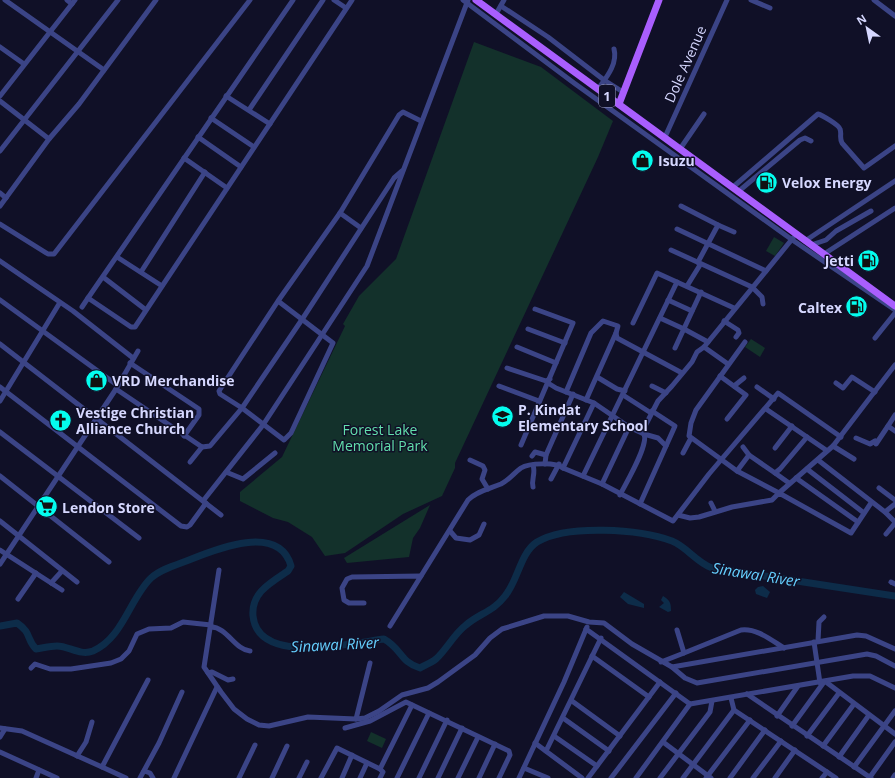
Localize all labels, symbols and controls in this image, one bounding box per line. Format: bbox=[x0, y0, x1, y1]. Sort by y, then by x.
north arrow bbox=[847, 8, 887, 48]
text: N bbox=[853, 10, 869, 28]
street label: Dole Avenue bbox=[660, 22, 710, 105]
road number: 1 bbox=[599, 85, 615, 107]
shop icon: Isuzu bbox=[630, 147, 656, 173]
place label: Isuzu bbox=[658, 151, 695, 170]
fuel station icon: Velox Energy bbox=[754, 169, 780, 195]
place label: Velox Energy bbox=[782, 173, 872, 192]
fuel station icon: Jetti bbox=[856, 247, 882, 273]
place label: Jetti bbox=[823, 251, 854, 270]
fuel station icon: Caltex bbox=[844, 294, 870, 320]
place label: Caltex bbox=[798, 298, 843, 317]
shop icon: VRD Merchandise bbox=[83, 367, 109, 393]
place label: VRD Merchandise bbox=[112, 371, 235, 390]
place label: P. Kindat Elementary School bbox=[518, 400, 648, 435]
place label: Vestige Christian Alliance Church bbox=[76, 403, 194, 438]
school or university icon: P. Kindat Elementary School bbox=[490, 404, 516, 430]
church icon: Vestige Christian Alliance Church bbox=[48, 407, 74, 433]
park label: Forest Lake Memorial Park bbox=[332, 420, 428, 455]
supermarket icon: Lendon Store bbox=[33, 494, 59, 520]
place label: Lendon Store bbox=[62, 498, 155, 517]
water label: Sinawal River bbox=[711, 557, 802, 591]
water label: Sinawal River bbox=[291, 632, 381, 656]

